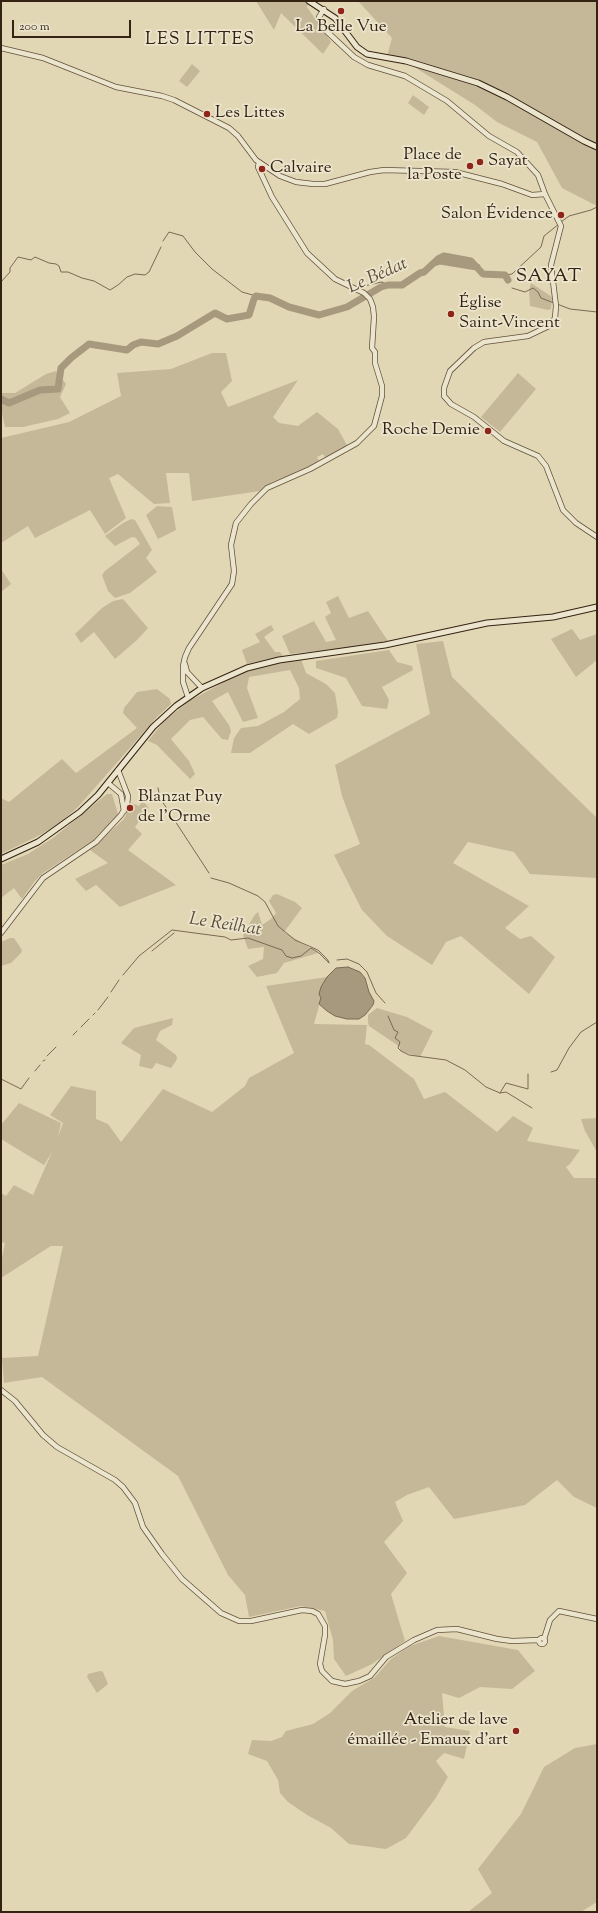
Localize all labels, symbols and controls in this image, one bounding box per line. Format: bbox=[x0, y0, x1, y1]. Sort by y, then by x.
marker: La Belle Vue bbox=[336, 6, 346, 16]
scale bar bbox=[14, 12, 133, 38]
text: 200 m bbox=[19, 18, 50, 36]
place label: La Belle Vue bbox=[295, 18, 387, 38]
district label: LES LITTES bbox=[145, 30, 255, 52]
place label: Les Littes bbox=[215, 104, 285, 124]
marker: Les Littes bbox=[202, 109, 212, 119]
place label: Place de la Poste bbox=[403, 146, 462, 186]
place label: Sayat bbox=[488, 152, 528, 172]
marker: Sayat bbox=[475, 157, 485, 167]
place label: Calvaire bbox=[270, 159, 332, 179]
marker: Place de la Poste bbox=[465, 161, 475, 171]
marker: Calvaire bbox=[257, 164, 267, 174]
place label: Salon Évidence bbox=[441, 205, 553, 225]
marker: Salon Évidence bbox=[556, 210, 566, 220]
water label: Le Bédat bbox=[345, 254, 411, 300]
district label: SAYAT bbox=[516, 267, 582, 289]
place label: Église Saint-Vincent bbox=[459, 294, 560, 334]
marker: Église Saint-Vincent bbox=[446, 309, 456, 319]
place label: Roche Demie bbox=[382, 421, 480, 441]
marker: Roche Demie bbox=[483, 426, 493, 436]
place label: Blanzat Puy de l'Orme bbox=[138, 788, 222, 828]
marker: Blanzat Puy de l'Orme bbox=[125, 803, 135, 813]
water label: Le Reilhat bbox=[187, 910, 263, 942]
place label: Atelier de lave émaillée - Emaux d'art bbox=[347, 1711, 508, 1751]
marker: Atelier de lave émaillée - Emaux d'art bbox=[511, 1726, 521, 1736]

